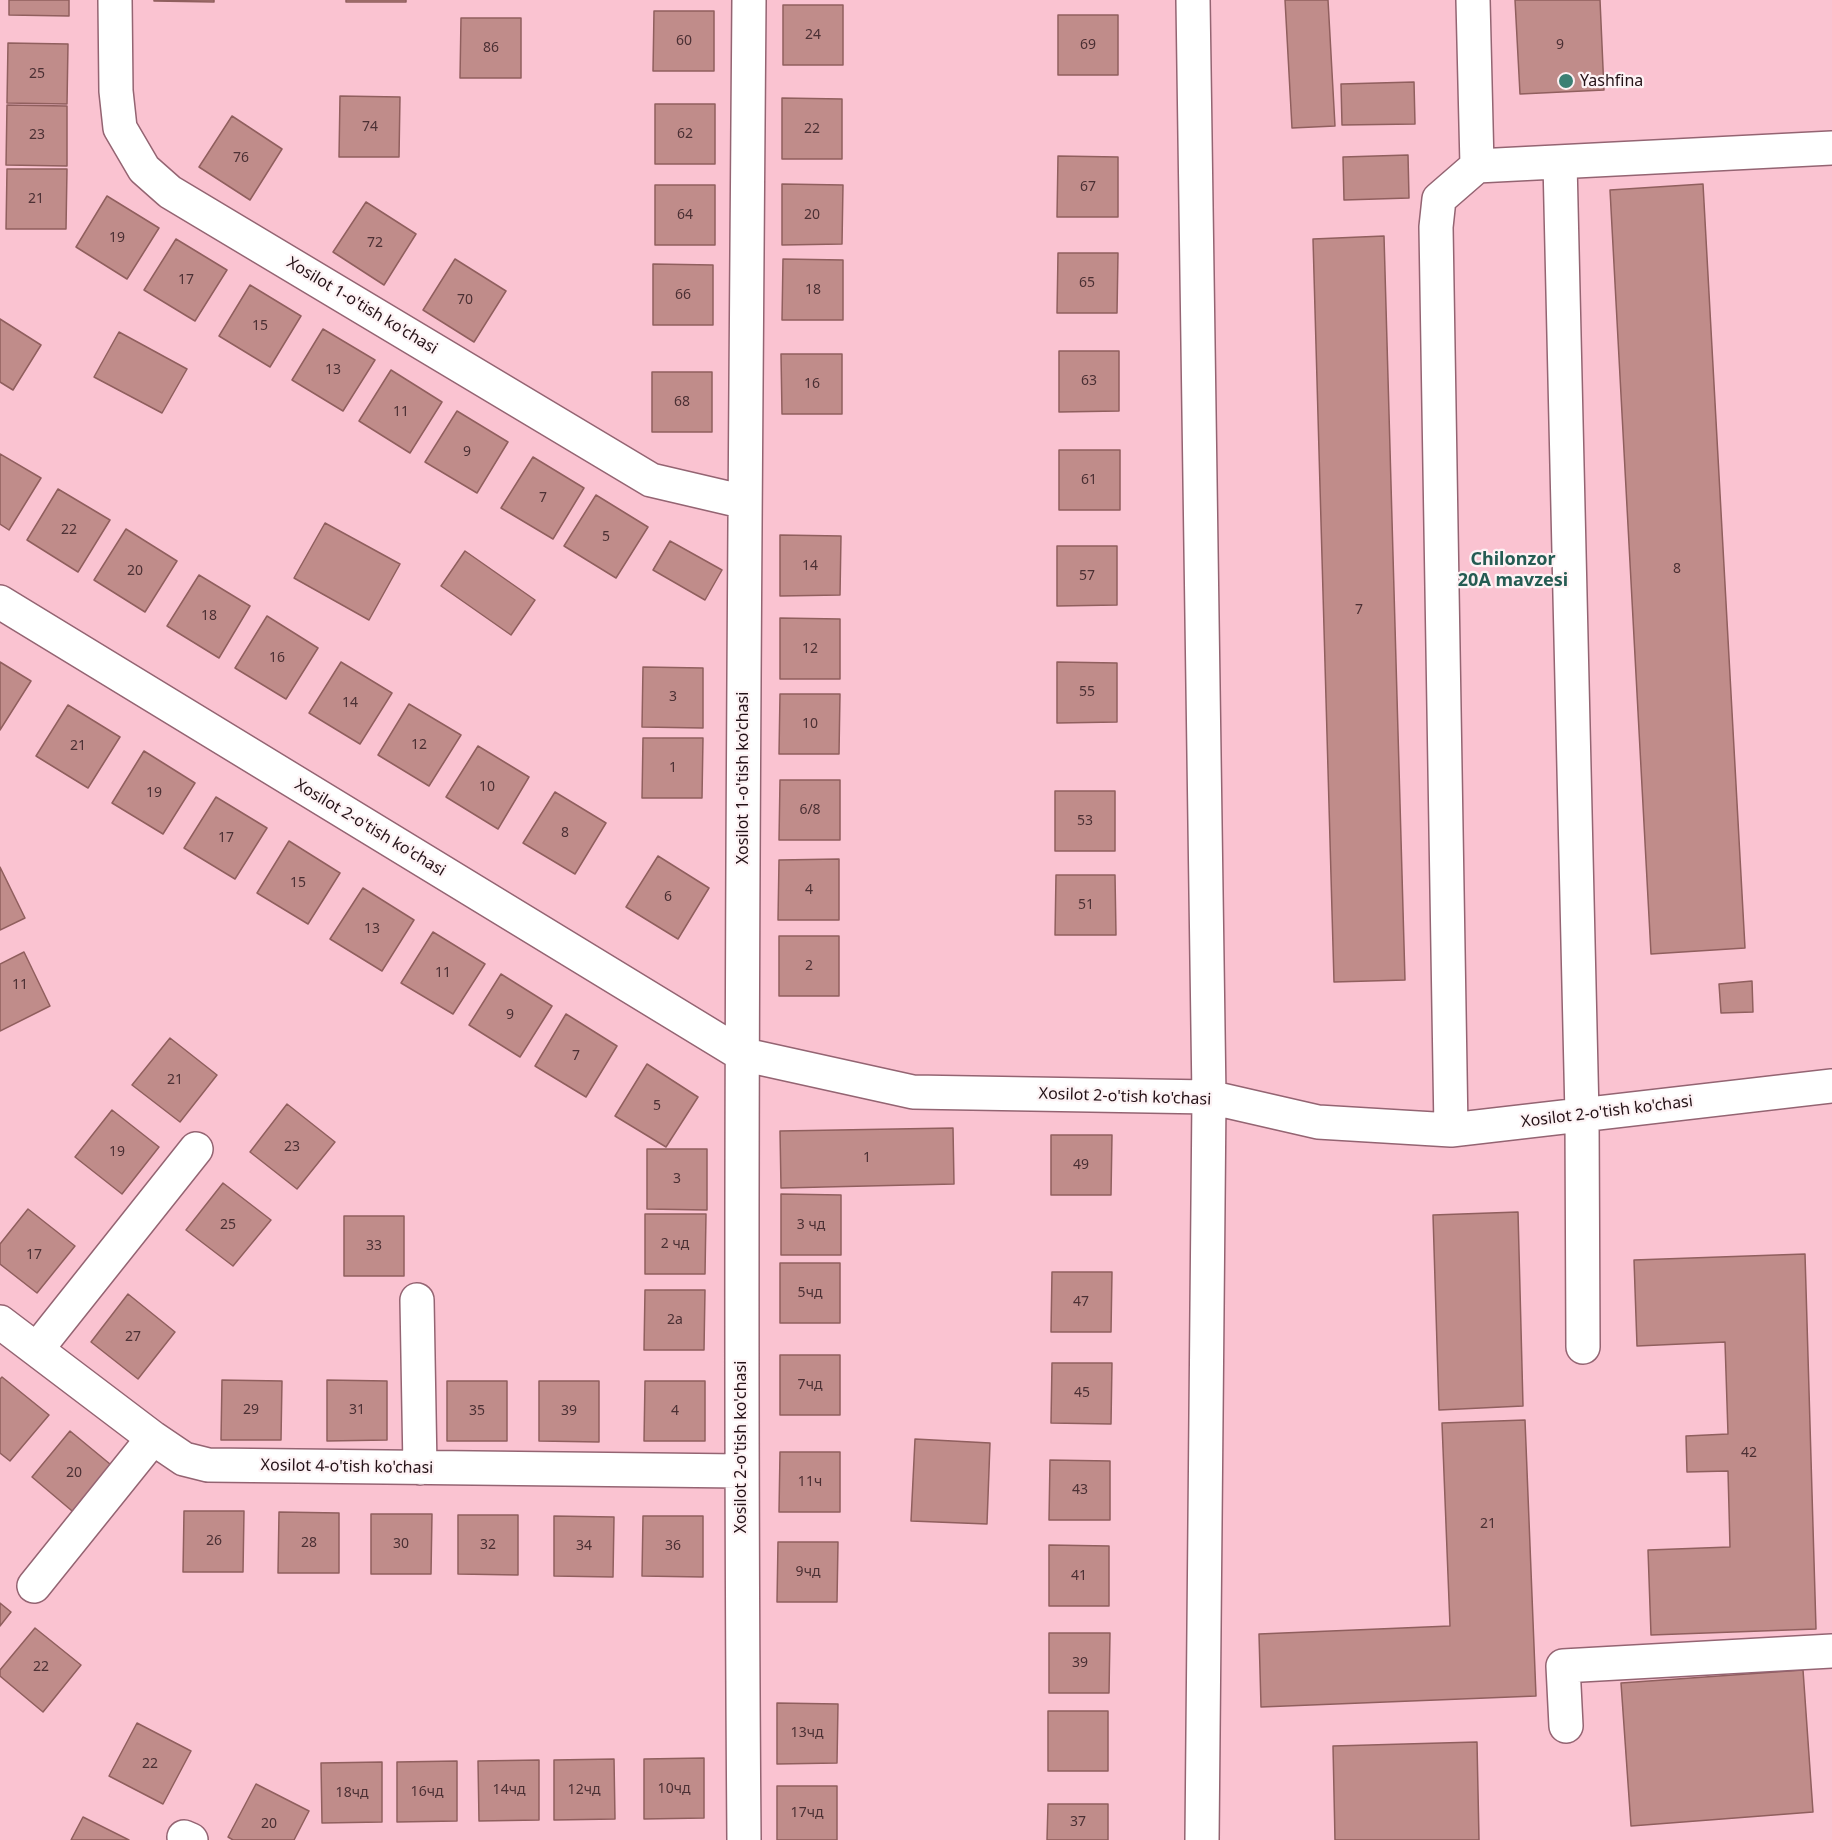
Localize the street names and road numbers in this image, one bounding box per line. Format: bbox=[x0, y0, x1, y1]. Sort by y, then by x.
street label: Xosilot 1-o'tish ko'chasi bbox=[283, 253, 441, 359]
street label: Xosilot 1-o'tish ko'chasi bbox=[733, 692, 753, 864]
street label: Xosilot 2-o'tish ko'chasi bbox=[291, 775, 449, 881]
street label: Xosilot 2-o'tish ko'chasi bbox=[1038, 1084, 1212, 1110]
street label: Xosilot 2-o'tish ko'chasi bbox=[1520, 1092, 1694, 1132]
street label: Xosilot 2-o'tish ko'chasi bbox=[731, 1361, 751, 1533]
street label: Xosilot 4-o'tish ko'chasi bbox=[261, 1456, 433, 1478]

